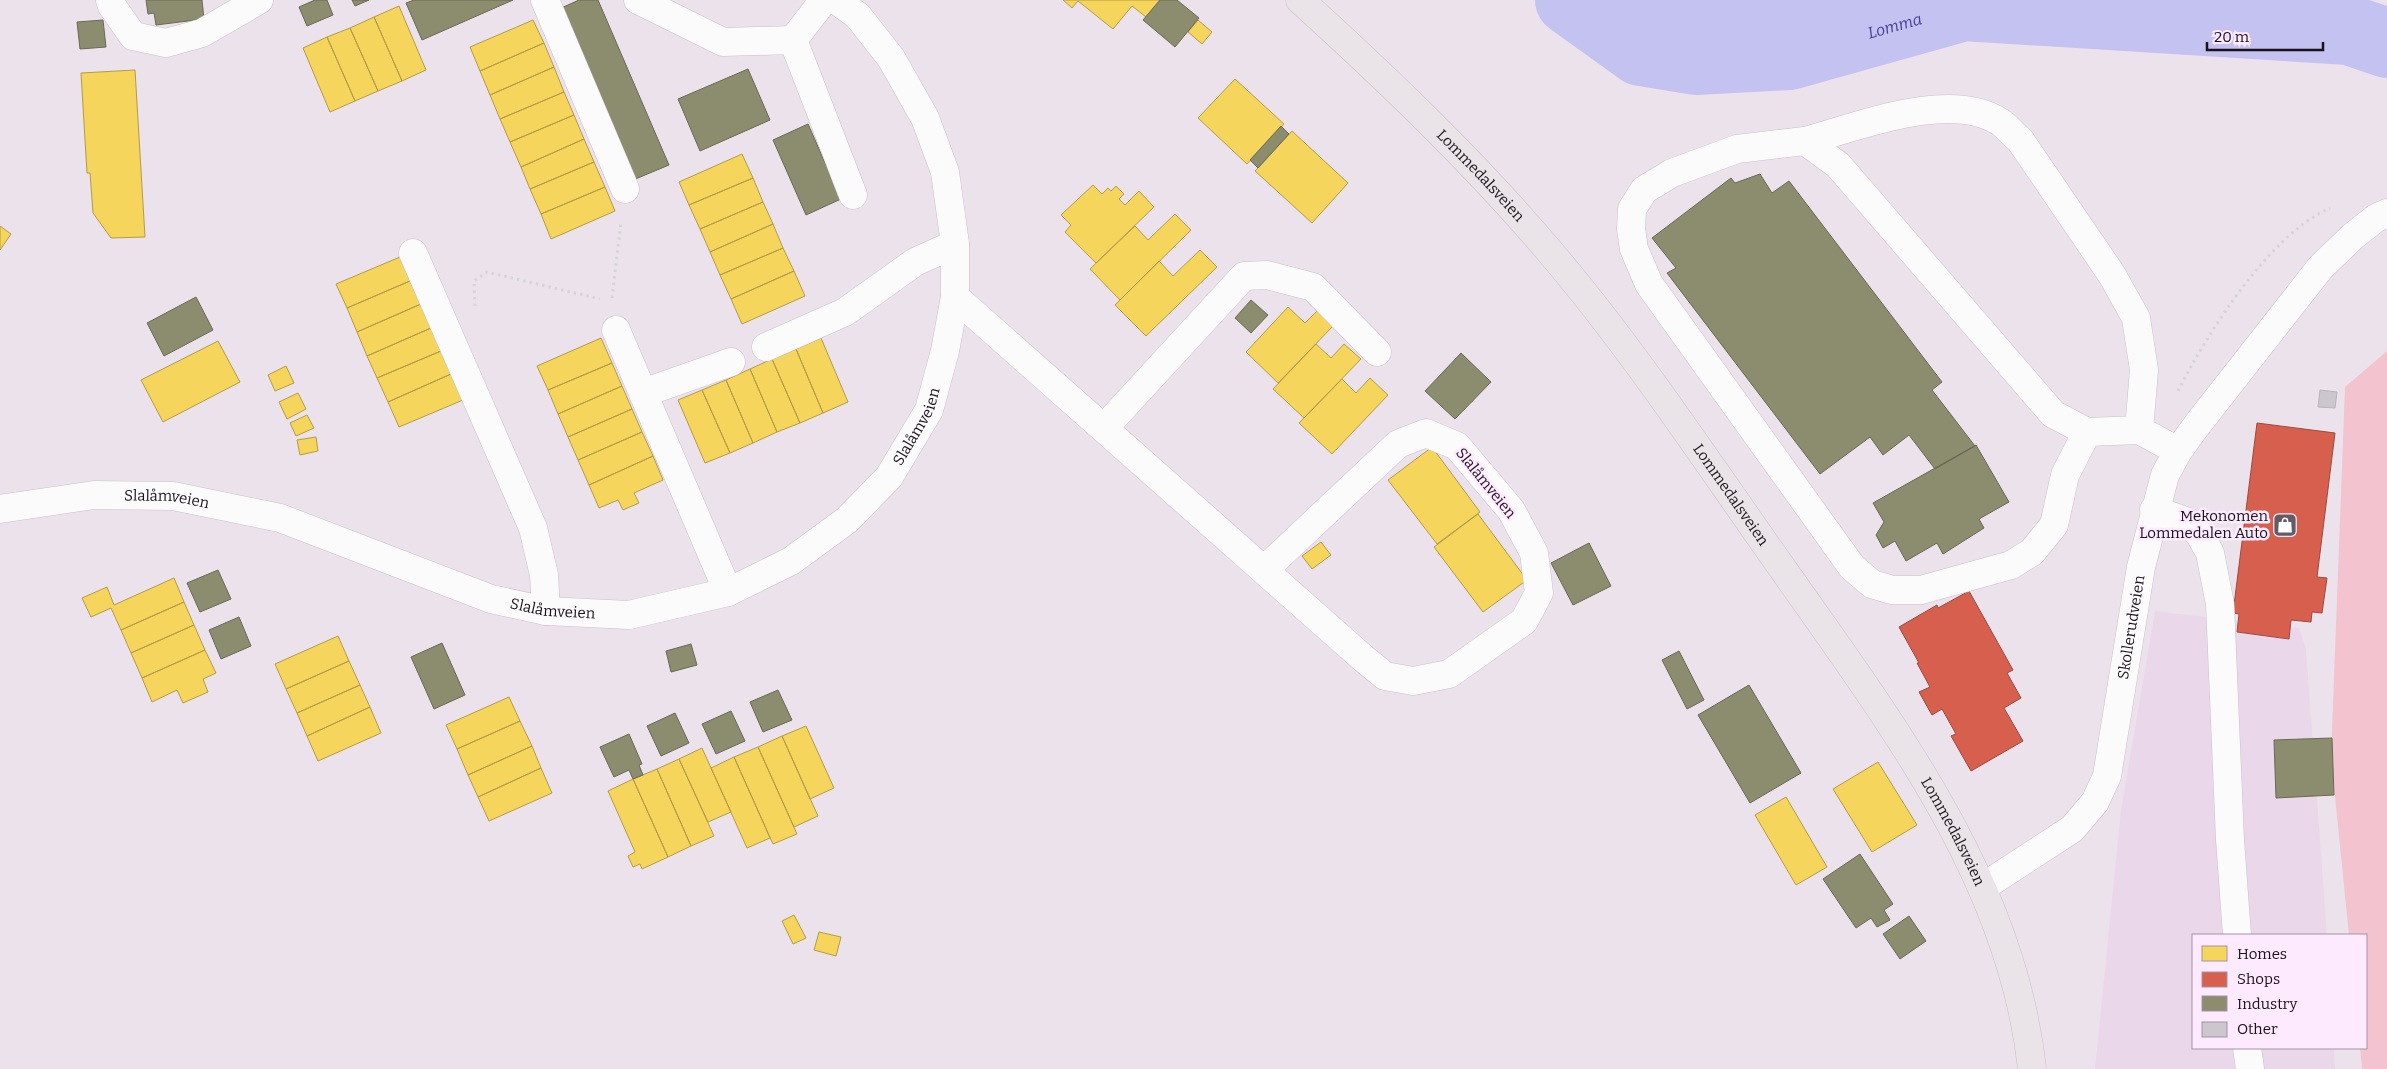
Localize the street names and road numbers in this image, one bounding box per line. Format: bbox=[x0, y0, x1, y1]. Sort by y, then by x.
street label: Lommedalsveien bbox=[1433, 126, 1529, 226]
street label: Slalåmveien bbox=[889, 385, 944, 469]
street label: Lommedalsveien bbox=[1689, 440, 1773, 549]
street label: Slalåmveien bbox=[1452, 444, 1520, 522]
street label: Slalåmveien bbox=[124, 486, 211, 512]
street label: Skollerudveien bbox=[2114, 574, 2149, 681]
street label: Slalåmveien bbox=[508, 594, 596, 622]
street label: Lommedalsveien bbox=[1917, 774, 1989, 889]

